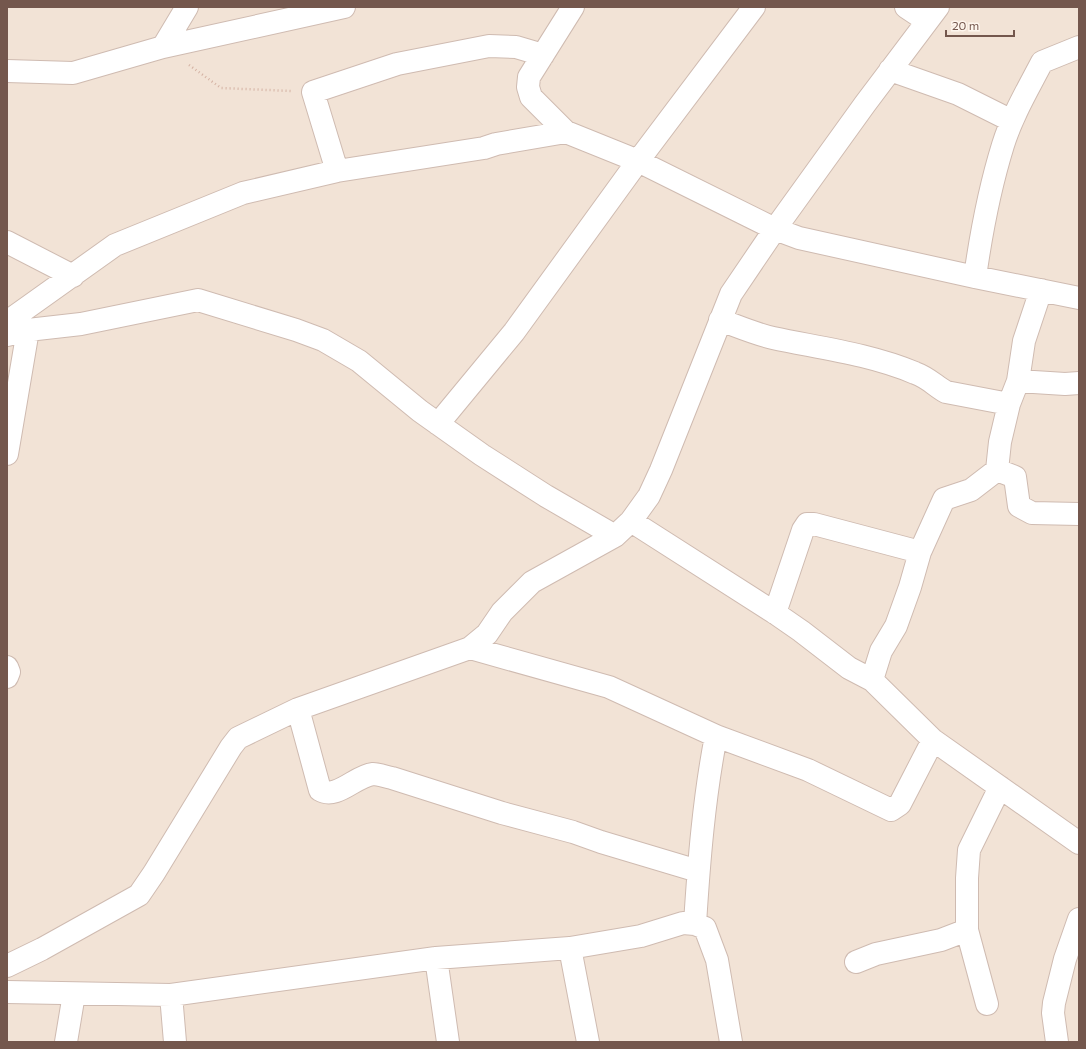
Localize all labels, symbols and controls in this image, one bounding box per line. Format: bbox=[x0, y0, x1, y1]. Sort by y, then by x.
scale bar bbox=[946, 12, 1014, 38]
text: 20 m bbox=[952, 18, 979, 32]

